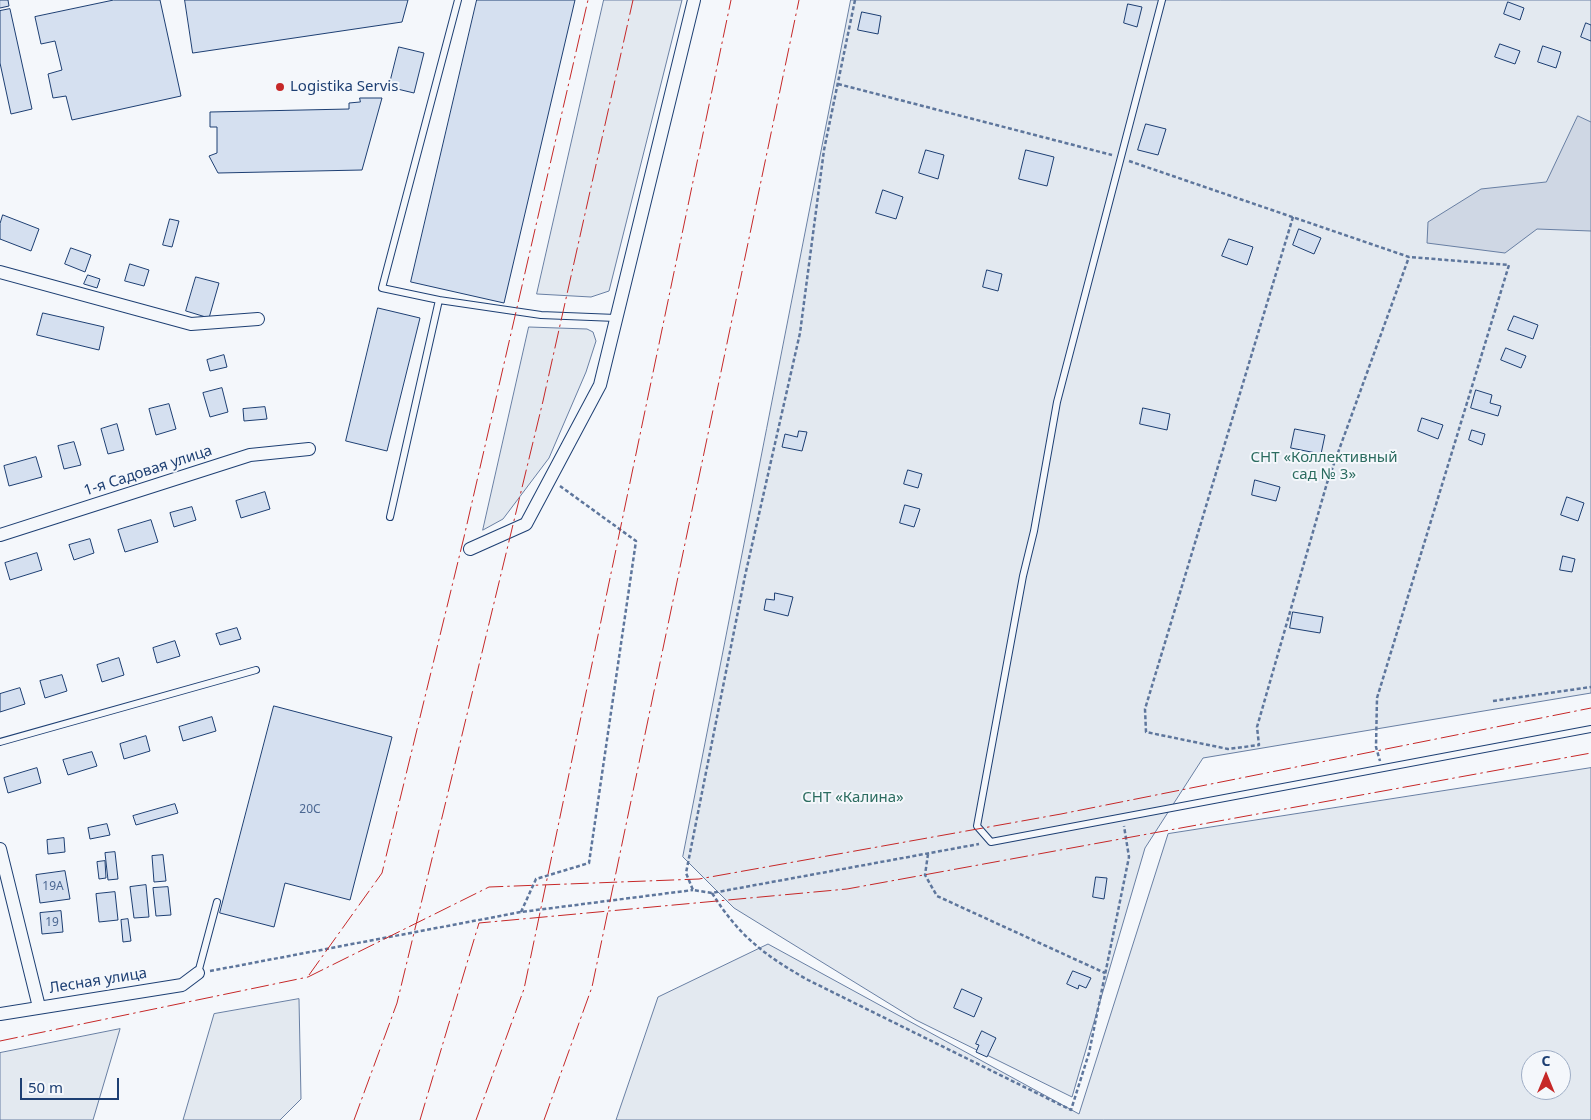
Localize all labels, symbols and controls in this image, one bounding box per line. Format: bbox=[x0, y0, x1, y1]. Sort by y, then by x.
place label: Logistika Servis bbox=[290, 78, 398, 96]
marker: Logistika Servis bbox=[274, 81, 286, 93]
street label: 1-я Садовая улица bbox=[82, 442, 214, 500]
park label: СНТ «Коллективный сад № 3» bbox=[1250, 449, 1398, 484]
park label: СНТ «Калина» bbox=[802, 789, 904, 807]
house number: 20С bbox=[299, 803, 321, 817]
house number: 19А bbox=[42, 880, 64, 894]
house number: 19 bbox=[45, 916, 59, 930]
street label: Лесная улица bbox=[48, 964, 148, 998]
north arrow bbox=[1521, 1050, 1571, 1100]
text: С bbox=[1541, 1051, 1551, 1070]
scale bar bbox=[22, 1068, 121, 1100]
text: 50 m bbox=[28, 1077, 63, 1097]

